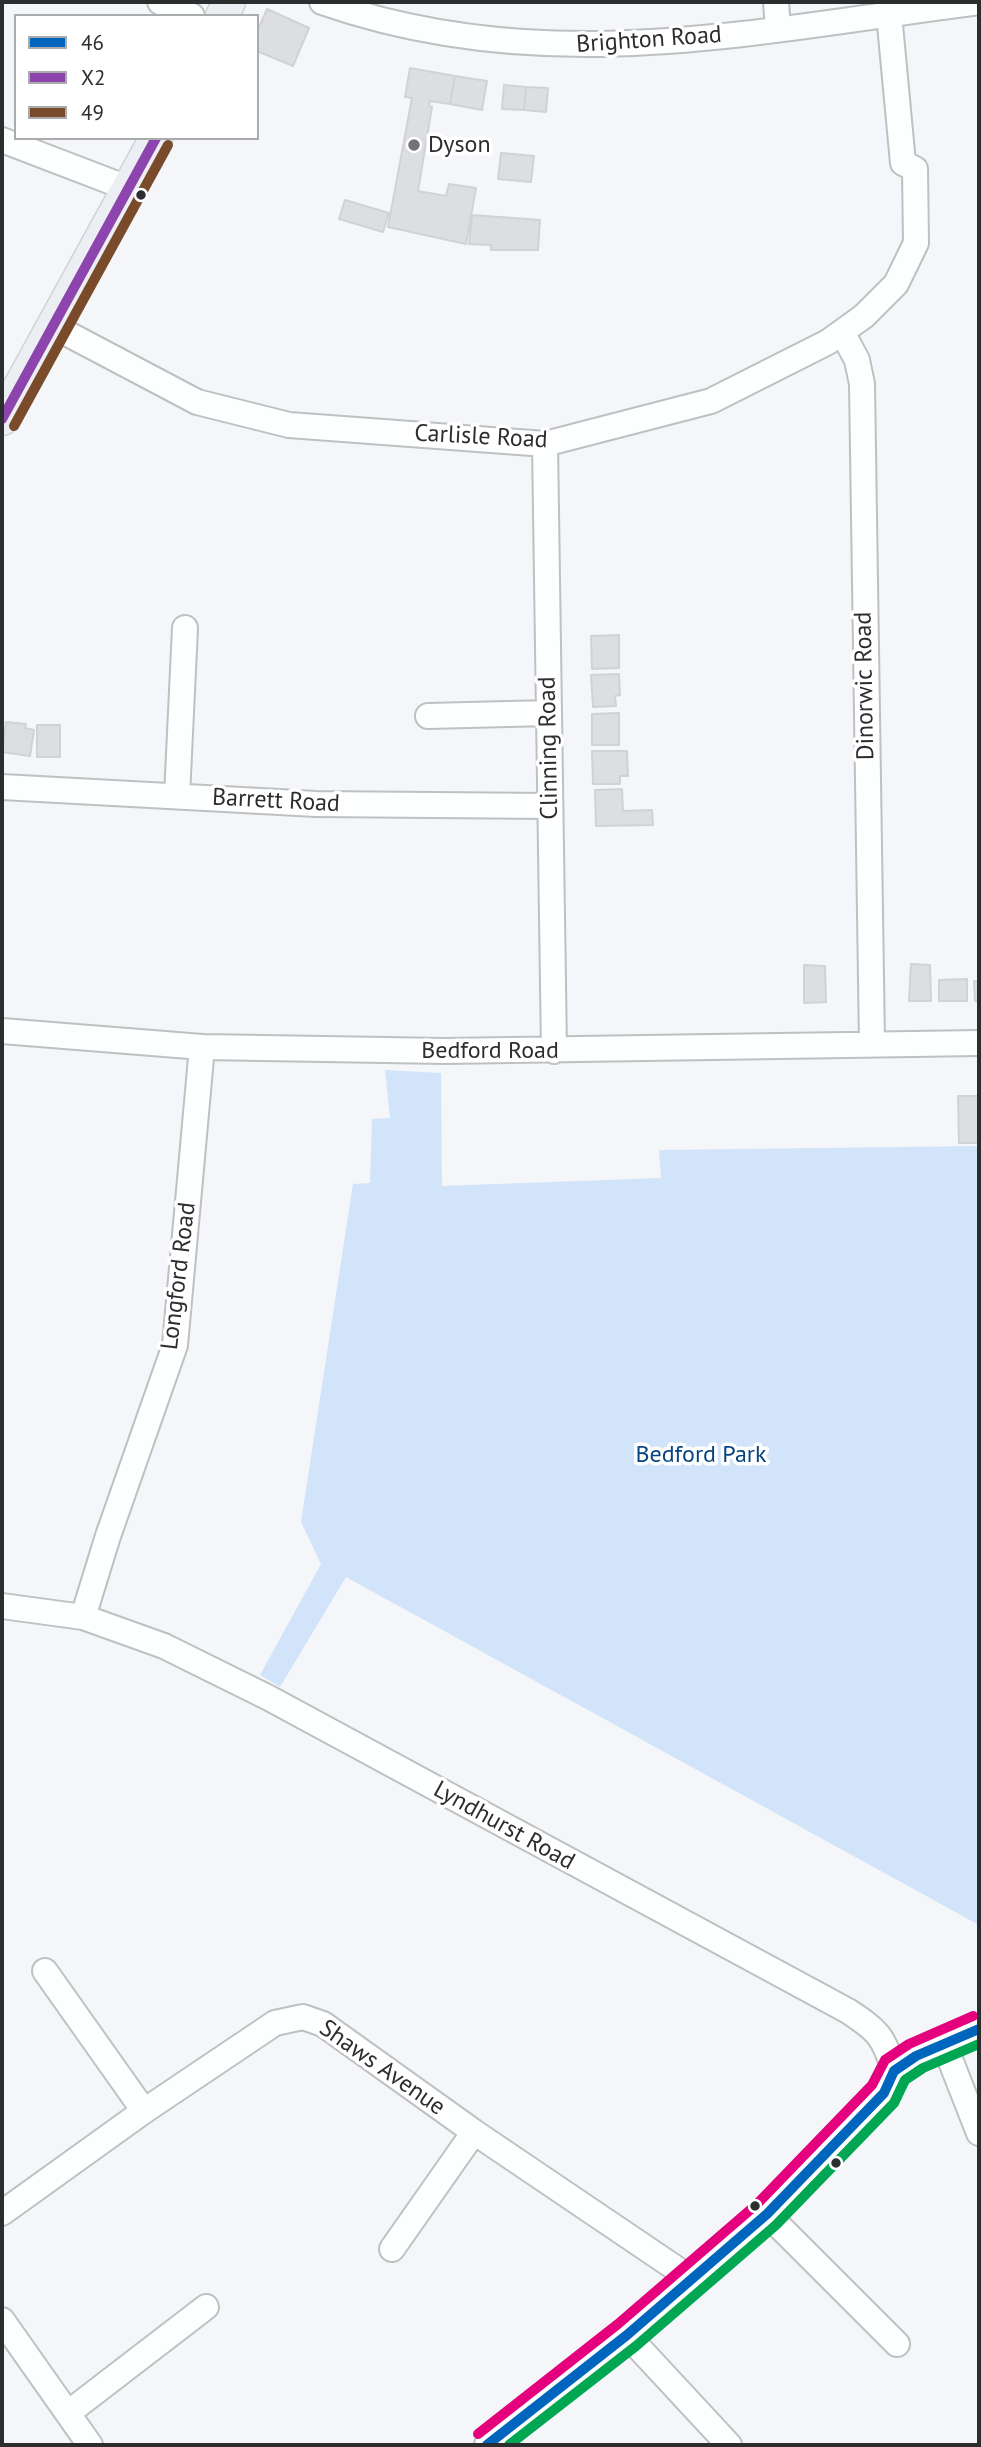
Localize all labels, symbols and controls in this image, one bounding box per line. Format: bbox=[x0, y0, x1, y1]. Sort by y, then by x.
legend bbox=[14, 14, 259, 140]
street label: Brighton Road bbox=[575, 21, 723, 59]
text: 46 bbox=[81, 29, 104, 56]
text: X2 bbox=[81, 64, 105, 91]
text: 49 bbox=[81, 99, 104, 126]
place label: Dyson bbox=[428, 131, 491, 159]
marker: Dyson bbox=[406, 137, 422, 153]
unlabelled marker bbox=[134, 188, 148, 202]
street label: Carlisle Road bbox=[414, 419, 548, 455]
street label: Dinorwic Road bbox=[849, 612, 881, 760]
street label: Clinning Road bbox=[533, 676, 565, 820]
street label: Barrett Road bbox=[211, 783, 341, 819]
street label: Bedford Road bbox=[421, 1037, 559, 1065]
street label: Longford Road bbox=[156, 1201, 202, 1351]
park label: Bedford Park bbox=[636, 1441, 766, 1469]
street label: Lyndhurst Road bbox=[428, 1775, 580, 1877]
street label: Shaws Avenue bbox=[314, 2014, 450, 2122]
unlabelled marker bbox=[829, 2156, 843, 2170]
unlabelled marker bbox=[748, 2199, 762, 2213]

